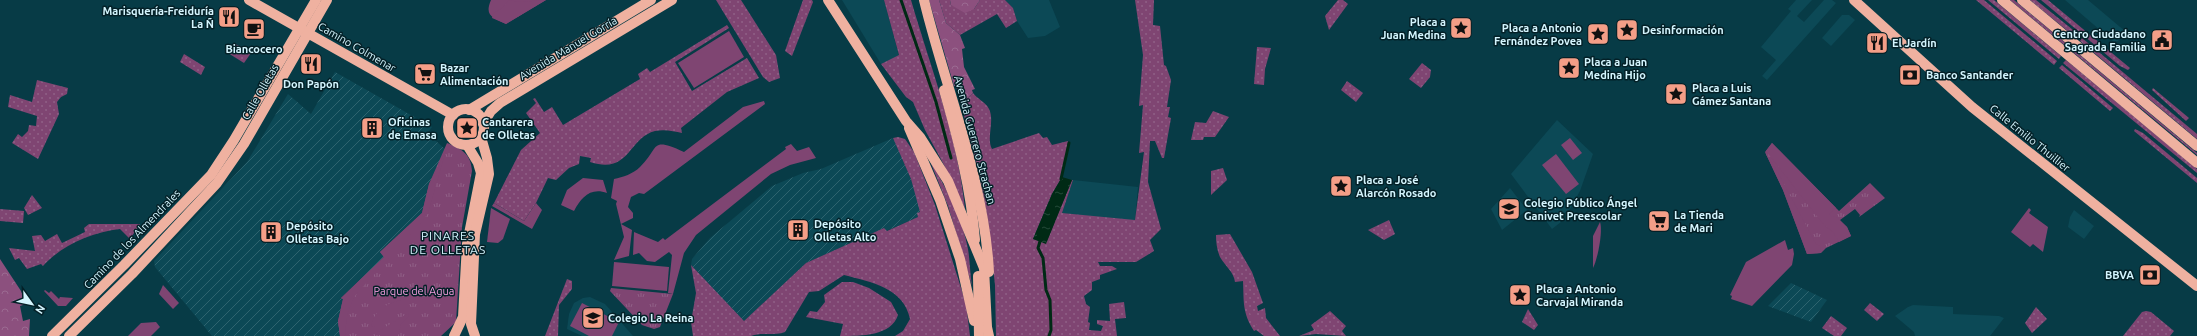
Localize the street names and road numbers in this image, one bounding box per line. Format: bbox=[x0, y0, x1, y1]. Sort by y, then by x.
street label: Avenida Manuel Gorría bbox=[517, 14, 619, 82]
street label: Camino Colmenar bbox=[316, 20, 399, 74]
street label: Calle Olletas bbox=[239, 62, 281, 122]
street label: Avenida Guerrero Strachan bbox=[952, 75, 998, 205]
street label: Calle Emilio Thuillier bbox=[1988, 102, 2073, 175]
street label: Camino de los Almendrales bbox=[81, 187, 183, 291]

